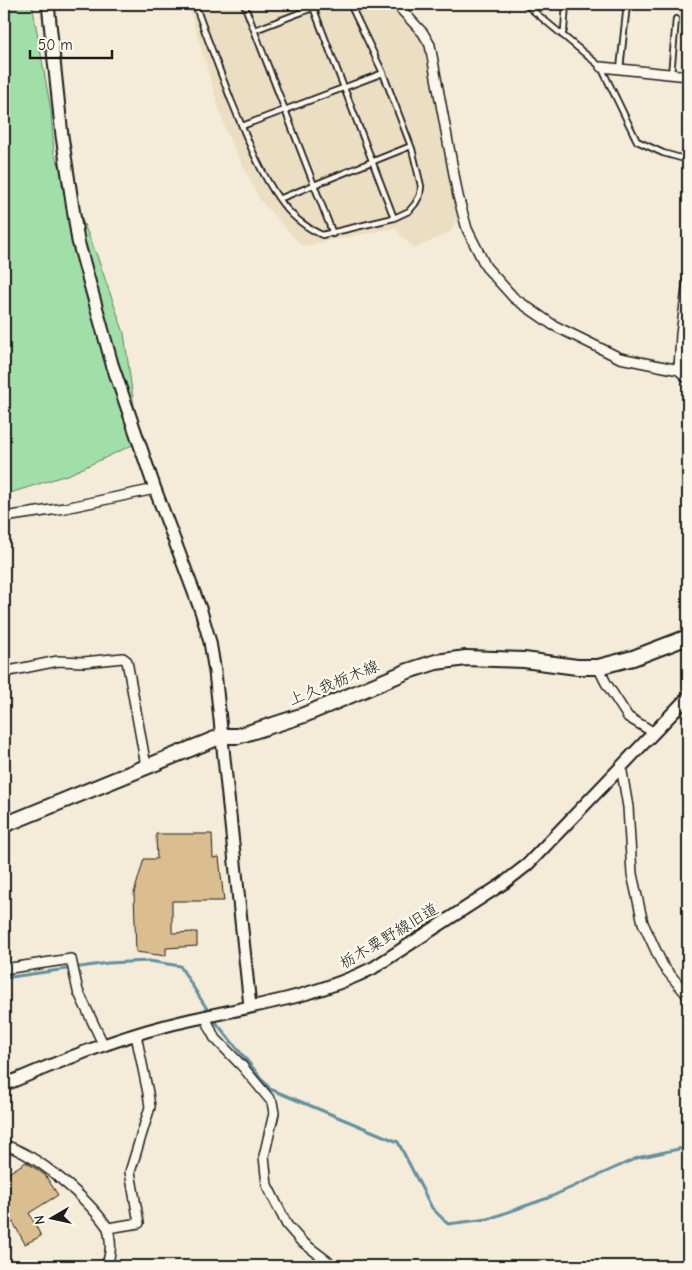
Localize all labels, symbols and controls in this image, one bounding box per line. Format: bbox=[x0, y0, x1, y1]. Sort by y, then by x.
scale bar bbox=[30, 28, 112, 60]
text: 50 m bbox=[38, 36, 73, 54]
street label: 上久我栃木線 bbox=[286, 657, 382, 709]
street label: 栃木粟野線旧道 bbox=[336, 899, 442, 973]
north arrow bbox=[28, 1192, 78, 1242]
text: N bbox=[31, 1214, 49, 1226]

